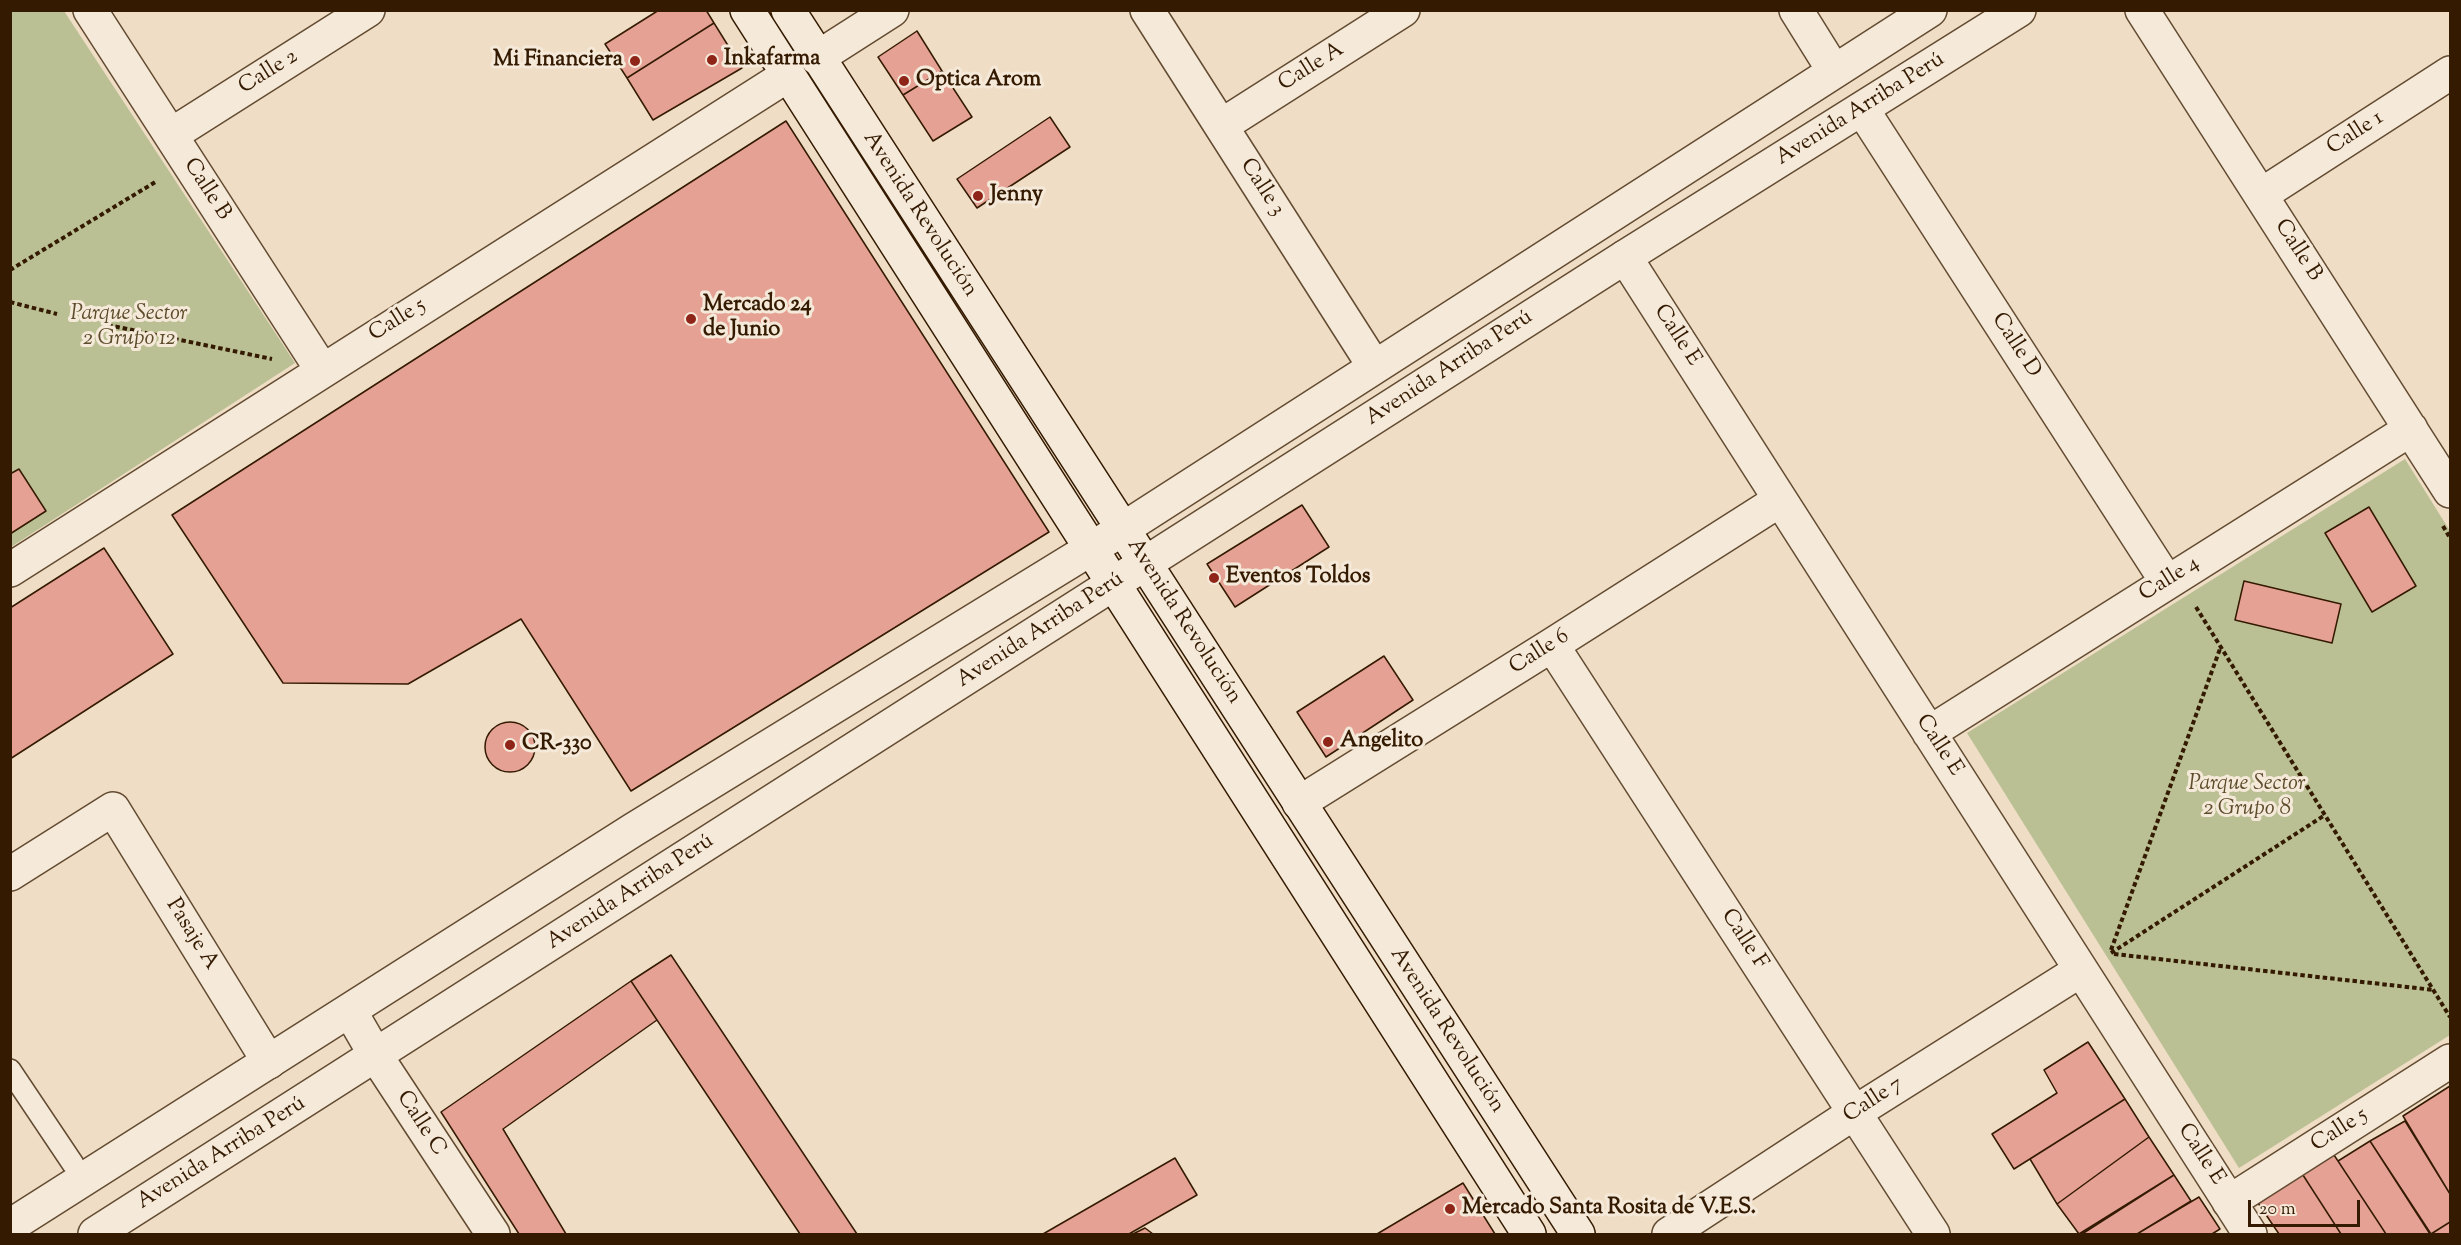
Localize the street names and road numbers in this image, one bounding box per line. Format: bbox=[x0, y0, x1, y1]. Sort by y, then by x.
street label: Calle A bbox=[1274, 38, 1350, 98]
street label: Calle 2 bbox=[235, 45, 303, 101]
street label: Avenida Arriba Perú bbox=[1772, 47, 1950, 173]
street label: Calle 1 bbox=[2323, 106, 2389, 162]
street label: Avenida Revolución bbox=[856, 127, 982, 303]
street label: Calle B bbox=[176, 154, 236, 226]
street label: Calle 3 bbox=[1233, 154, 1289, 222]
street label: Calle B bbox=[2267, 215, 2327, 287]
street label: Calle 5 bbox=[365, 293, 431, 349]
street label: Calle E bbox=[1646, 300, 1706, 372]
street label: Avenida Arriba Perú bbox=[1362, 305, 1538, 433]
street label: Calle D bbox=[1984, 309, 2046, 383]
street label: Avenida Revolución bbox=[1120, 534, 1246, 710]
street label: Calle 4 bbox=[2135, 551, 2205, 609]
street label: Avenida Arriba Perú bbox=[953, 567, 1129, 695]
street label: Calle 6 bbox=[1505, 624, 1575, 682]
street label: Calle E bbox=[1908, 710, 1968, 782]
street label: Avenida Arriba Perú bbox=[543, 829, 719, 957]
street label: Pasaje A bbox=[159, 894, 223, 976]
street label: Calle F bbox=[1714, 905, 1772, 975]
street label: Avenida Revolución bbox=[1383, 943, 1509, 1119]
street label: Calle 7 bbox=[1839, 1072, 1909, 1130]
street label: Calle C bbox=[389, 1086, 451, 1162]
street label: Avenida Arriba Perú bbox=[133, 1091, 311, 1217]
street label: Calle 5 bbox=[2307, 1103, 2373, 1159]
street label: Calle E bbox=[2170, 1119, 2230, 1191]

